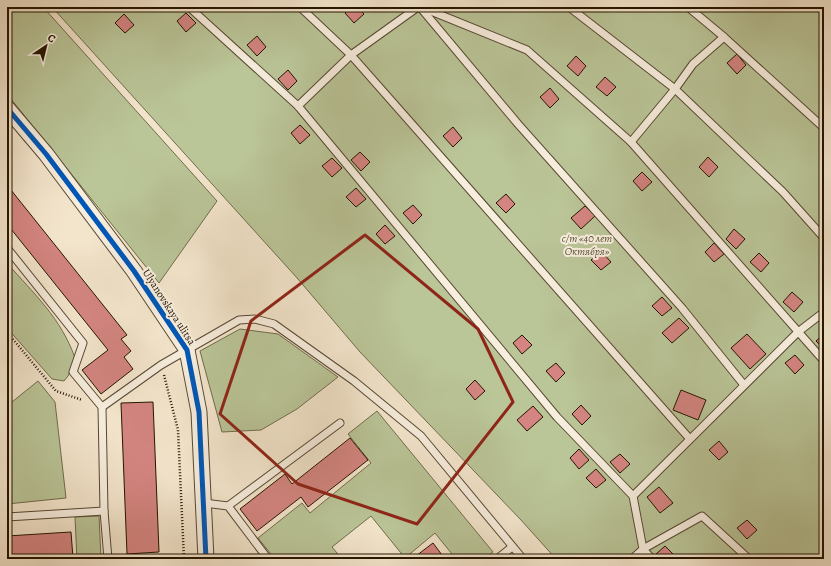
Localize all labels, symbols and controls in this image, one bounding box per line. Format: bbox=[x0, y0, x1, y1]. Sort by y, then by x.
north arrow bbox=[26, 26, 66, 66]
text: С bbox=[44, 30, 59, 46]
park label: с/т «40 лет Октября» bbox=[562, 231, 612, 259]
street label: Ulyanovskaya ulitsa bbox=[139, 266, 200, 349]

